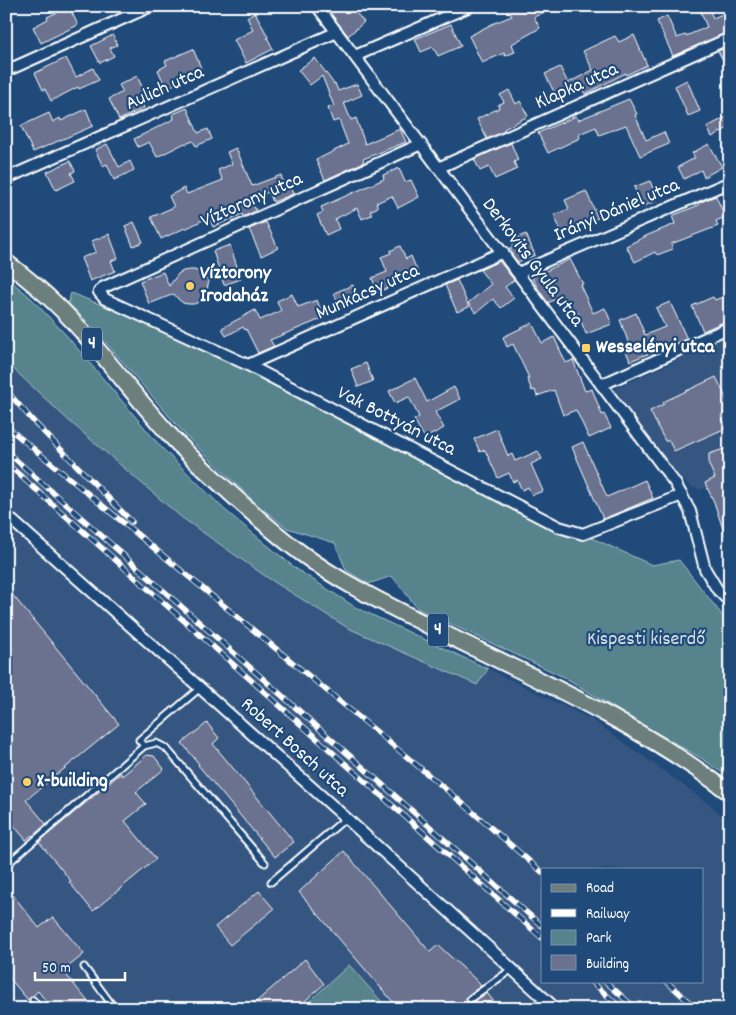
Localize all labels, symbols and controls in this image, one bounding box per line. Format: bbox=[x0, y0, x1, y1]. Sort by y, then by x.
street label: Klapka utca bbox=[531, 56, 624, 118]
street label: Aulich utca bbox=[121, 59, 209, 119]
street label: Víztorony utca bbox=[197, 166, 308, 236]
street label: Irányi Dániel utca bbox=[550, 172, 685, 250]
street label: Derkovits Gyula utca bbox=[474, 193, 590, 334]
street label: Munkácsy utca bbox=[312, 258, 425, 328]
place label: Víztorony Irodaház bbox=[200, 260, 272, 311]
marker: Víztorony Irodaház bbox=[184, 280, 196, 292]
road number: 4 bbox=[82, 328, 102, 360]
place label: Wesselényi utca bbox=[596, 334, 715, 362]
marker: Wesselényi utca bbox=[580, 342, 592, 354]
street label: Vak Bottyán utca bbox=[332, 380, 461, 464]
road number: 4 bbox=[428, 614, 448, 646]
park label: Kispesti kiserdő bbox=[587, 626, 705, 654]
street label: Robert Bosch utca bbox=[234, 692, 355, 805]
place label: X-building bbox=[37, 768, 108, 796]
marker: X-building bbox=[21, 776, 33, 788]
legend bbox=[541, 868, 704, 982]
text: Road bbox=[586, 878, 614, 900]
text: Railway bbox=[586, 904, 630, 926]
text: Park bbox=[586, 928, 612, 950]
scale bar bbox=[35, 950, 125, 982]
text: Building bbox=[586, 954, 629, 976]
text: 50 m bbox=[42, 958, 71, 980]

